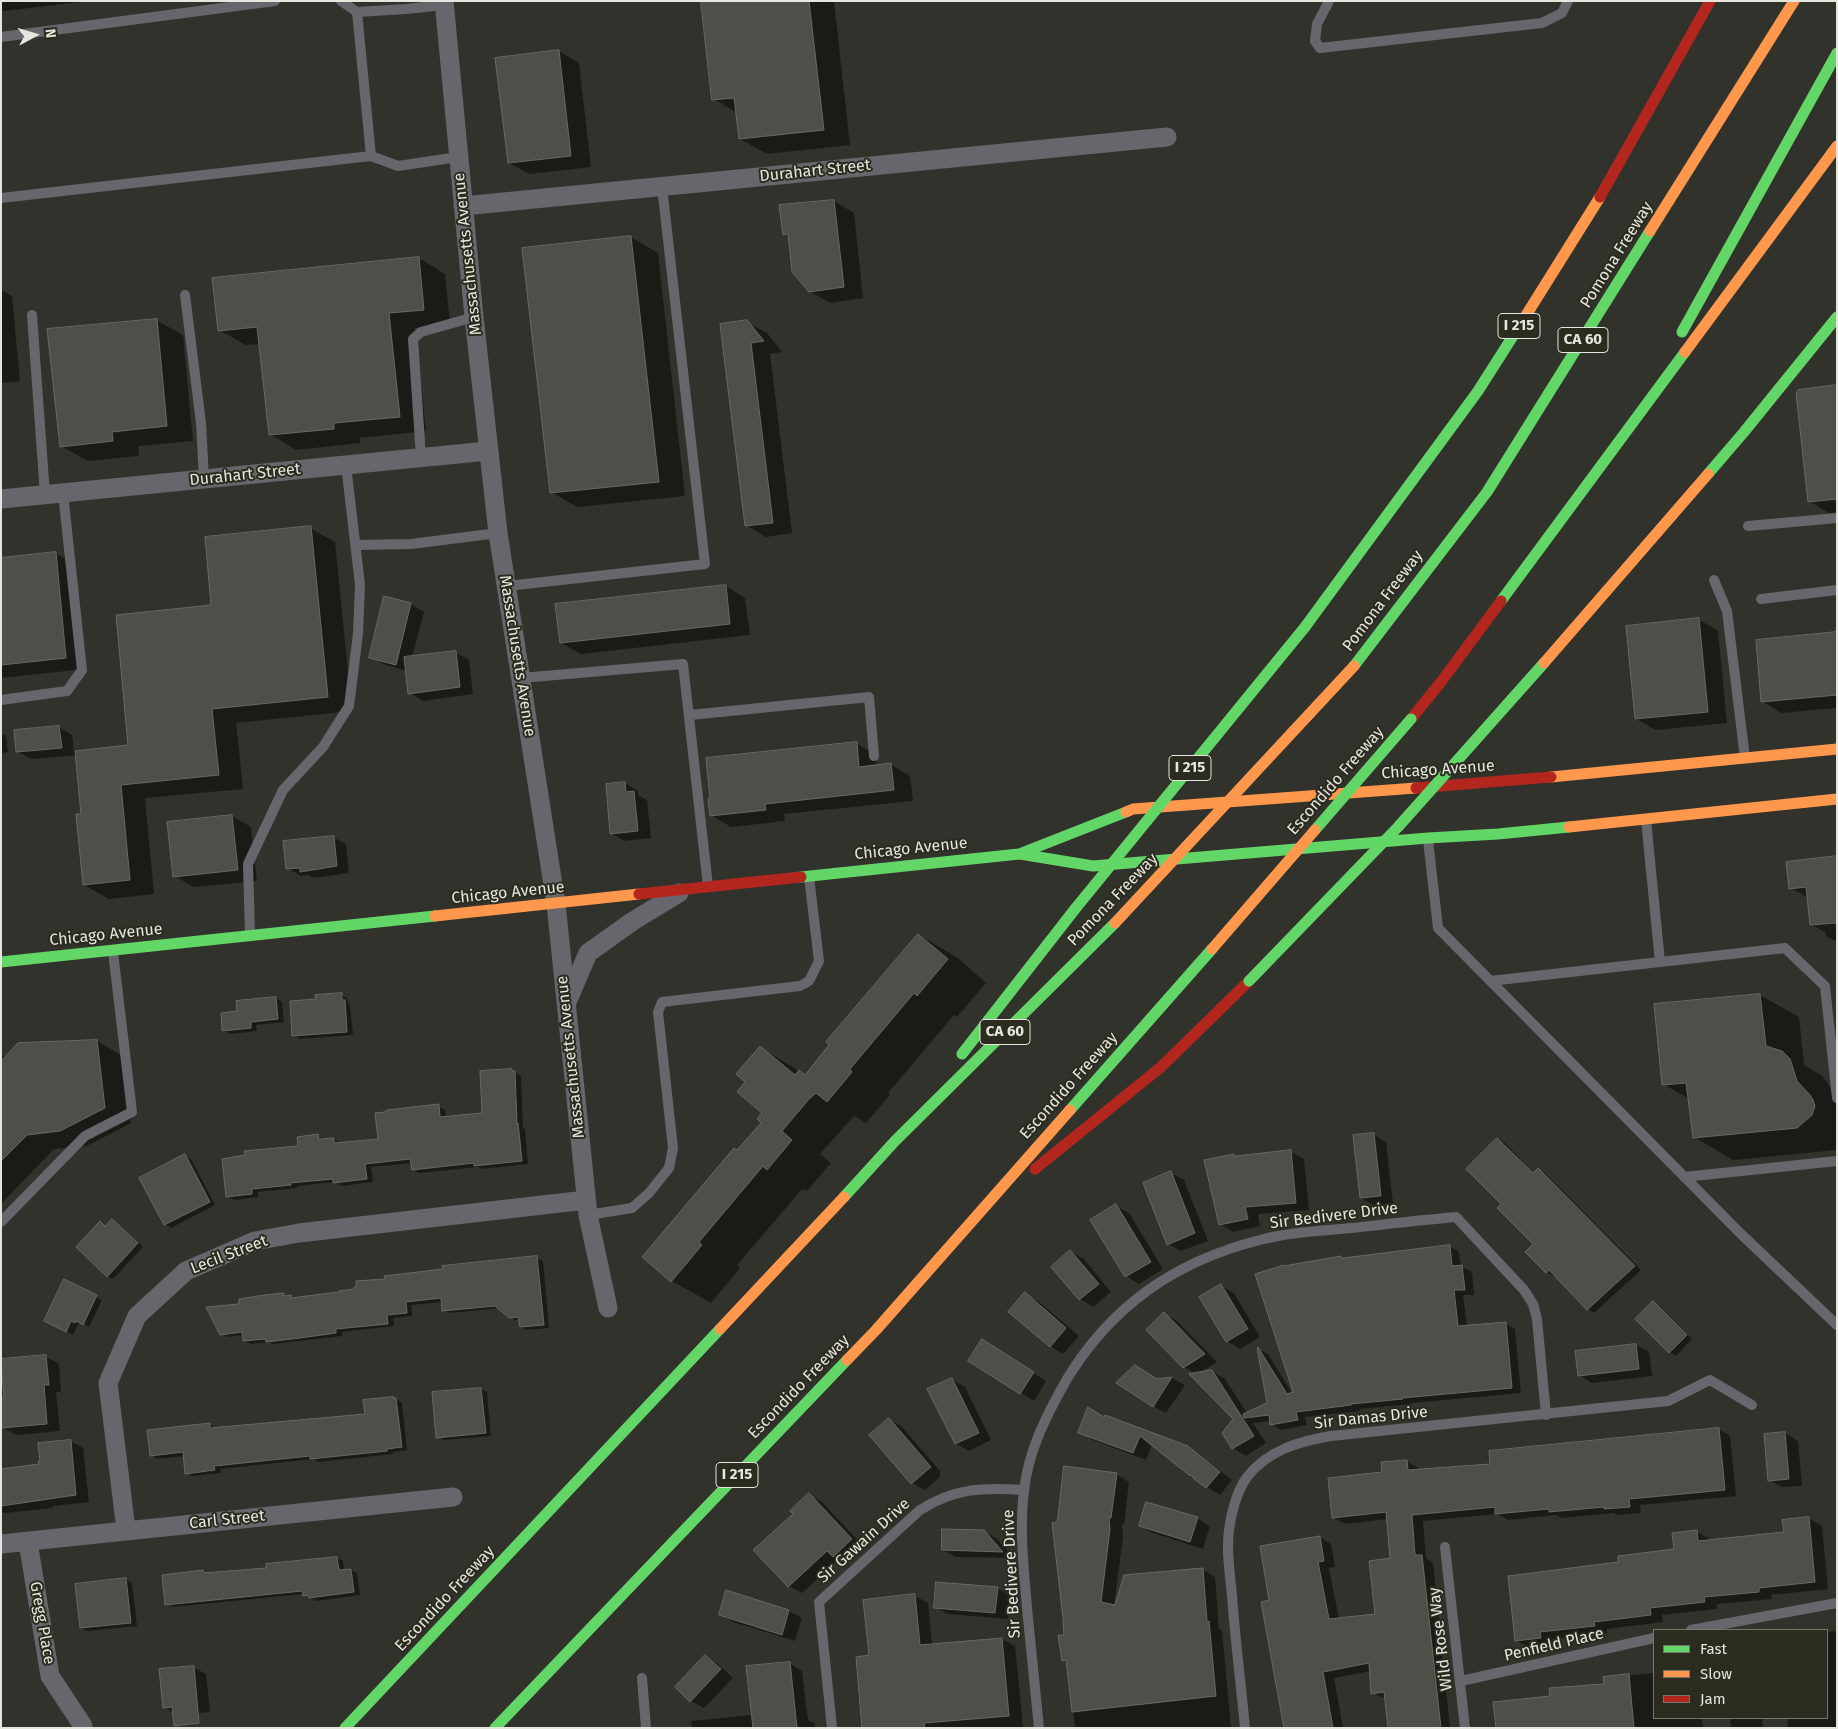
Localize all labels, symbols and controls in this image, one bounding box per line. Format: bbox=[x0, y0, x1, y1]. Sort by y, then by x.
north arrow bbox=[10, 10, 60, 60]
text: N bbox=[41, 28, 59, 39]
street label: Durahart Street bbox=[758, 156, 872, 186]
street label: Massachusetts Avenue bbox=[450, 172, 486, 336]
street label: Pomona Freeway bbox=[1577, 198, 1657, 312]
road number: I 215 bbox=[1498, 314, 1540, 338]
road number: CA 60 bbox=[1558, 328, 1608, 352]
street label: Durahart Street bbox=[188, 460, 302, 490]
street label: Pomona Freeway bbox=[1339, 547, 1427, 655]
street label: Massachusetts Avenue bbox=[495, 574, 539, 738]
street label: Escondido Freeway bbox=[1284, 723, 1388, 839]
road number: I 215 bbox=[1169, 756, 1211, 780]
street label: Chicago Avenue bbox=[1381, 756, 1495, 784]
street label: Chicago Avenue bbox=[854, 834, 968, 864]
street label: Pomona Freeway bbox=[1064, 850, 1162, 950]
street label: Chicago Avenue bbox=[451, 878, 565, 908]
street label: Chicago Avenue bbox=[49, 920, 163, 950]
street label: Massachusetts Avenue bbox=[553, 975, 589, 1139]
road number: CA 60 bbox=[980, 1020, 1030, 1044]
street label: Escondido Freeway bbox=[1016, 1029, 1122, 1143]
street label: Sir Bedivere Drive bbox=[1269, 1199, 1399, 1233]
street label: Lecil Street bbox=[188, 1232, 270, 1278]
street label: Escondido Freeway bbox=[744, 1331, 854, 1443]
street label: Sir Damas Drive bbox=[1313, 1402, 1429, 1434]
road number: I 215 bbox=[716, 1462, 758, 1488]
street label: Sir Gawain Drive bbox=[814, 1494, 914, 1588]
street label: Carl Street bbox=[188, 1506, 266, 1534]
street label: Sir Bedivere Drive bbox=[999, 1509, 1025, 1639]
street label: Escondido Freeway bbox=[391, 1542, 499, 1656]
street label: Gregg Place bbox=[25, 1580, 59, 1666]
street label: Wild Rose Way bbox=[1425, 1586, 1457, 1692]
street label: Penfield Place bbox=[1502, 1624, 1606, 1666]
legend bbox=[1653, 1629, 1828, 1719]
text: Fast bbox=[1700, 1640, 1727, 1658]
text: Slow bbox=[1700, 1665, 1732, 1683]
text: Jam bbox=[1700, 1690, 1726, 1708]

